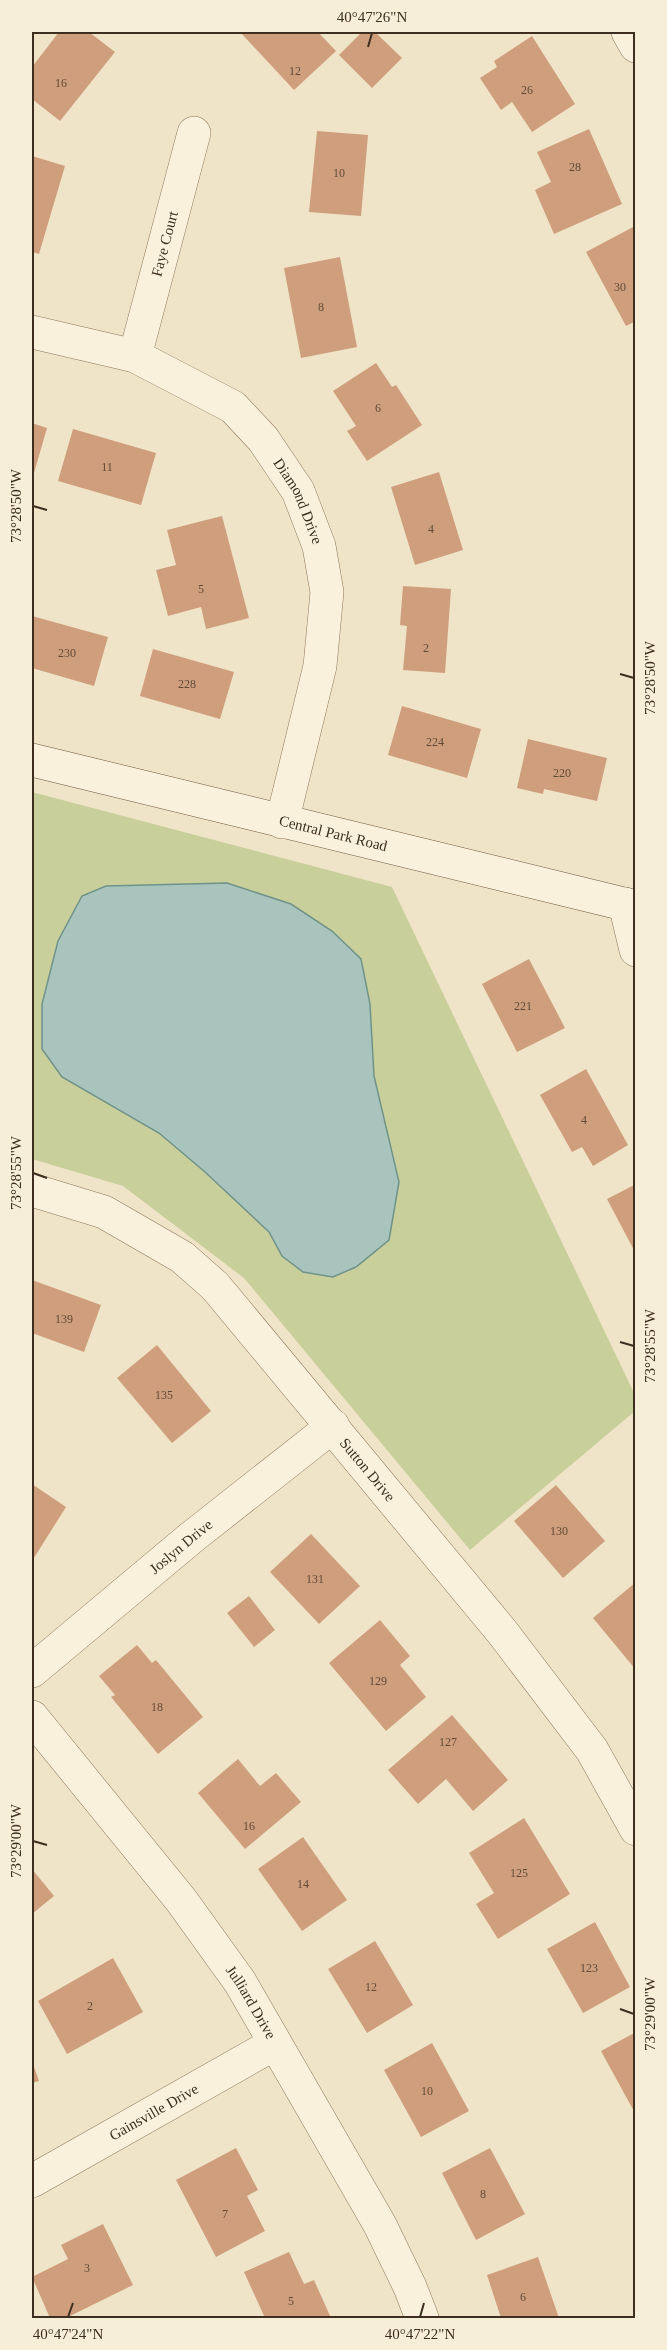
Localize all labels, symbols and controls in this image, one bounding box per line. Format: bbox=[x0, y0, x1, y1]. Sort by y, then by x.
text: 40°47'26"N bbox=[337, 9, 407, 25]
house number: 12 bbox=[289, 64, 301, 78]
house number: 16 bbox=[55, 76, 67, 90]
house number: 26 bbox=[521, 83, 533, 97]
house number: 28 bbox=[569, 160, 581, 174]
house number: 10 bbox=[333, 166, 345, 180]
street label: Faye Court bbox=[148, 209, 181, 278]
house number: 30 bbox=[614, 280, 626, 294]
house number: 8 bbox=[318, 300, 324, 314]
house number: 6 bbox=[375, 401, 381, 415]
street label: Diamond Drive bbox=[270, 455, 326, 547]
house number: 11 bbox=[101, 460, 113, 474]
text: 73°28'50"W bbox=[8, 468, 24, 543]
house number: 4 bbox=[428, 522, 434, 536]
house number: 5 bbox=[198, 582, 204, 596]
text: 73°28'50"W bbox=[642, 640, 658, 715]
house number: 2 bbox=[423, 641, 429, 655]
house number: 230 bbox=[58, 646, 76, 660]
house number: 228 bbox=[178, 677, 196, 691]
house number: 224 bbox=[426, 735, 444, 749]
house number: 220 bbox=[553, 766, 571, 780]
street label: Central Park Road bbox=[277, 812, 389, 854]
house number: 221 bbox=[514, 999, 532, 1013]
house number: 4 bbox=[581, 1113, 587, 1127]
text: 73°28'55"W bbox=[8, 1135, 24, 1210]
text: 73°28'55"W bbox=[642, 1308, 658, 1383]
house number: 139 bbox=[55, 1312, 73, 1326]
house number: 135 bbox=[155, 1388, 173, 1402]
street label: Sutton Drive bbox=[337, 1435, 398, 1505]
street label: Joslyn Drive bbox=[146, 1516, 216, 1577]
house number: 130 bbox=[550, 1524, 568, 1538]
house number: 131 bbox=[306, 1572, 324, 1586]
house number: 129 bbox=[369, 1674, 387, 1688]
house number: 18 bbox=[151, 1700, 163, 1714]
house number: 127 bbox=[439, 1735, 457, 1749]
text: 73°29'00"W bbox=[8, 1803, 24, 1878]
house number: 16 bbox=[243, 1819, 255, 1833]
house number: 125 bbox=[510, 1866, 528, 1880]
house number: 14 bbox=[297, 1877, 309, 1891]
house number: 123 bbox=[580, 1961, 598, 1975]
street label: Julliard Drive bbox=[223, 1962, 279, 2042]
text: 73°29'00"W bbox=[642, 1976, 658, 2051]
house number: 12 bbox=[365, 1980, 377, 1994]
house number: 2 bbox=[87, 1999, 93, 2013]
street label: Gainsville Drive bbox=[107, 2080, 201, 2144]
house number: 10 bbox=[421, 2084, 433, 2098]
house number: 8 bbox=[480, 2187, 486, 2201]
house number: 7 bbox=[222, 2207, 228, 2221]
house number: 3 bbox=[84, 2261, 90, 2275]
house number: 6 bbox=[520, 2290, 526, 2304]
house number: 5 bbox=[288, 2294, 294, 2308]
text: 40°47'24"N bbox=[33, 2326, 103, 2342]
text: 40°47'22"N bbox=[385, 2326, 455, 2342]

